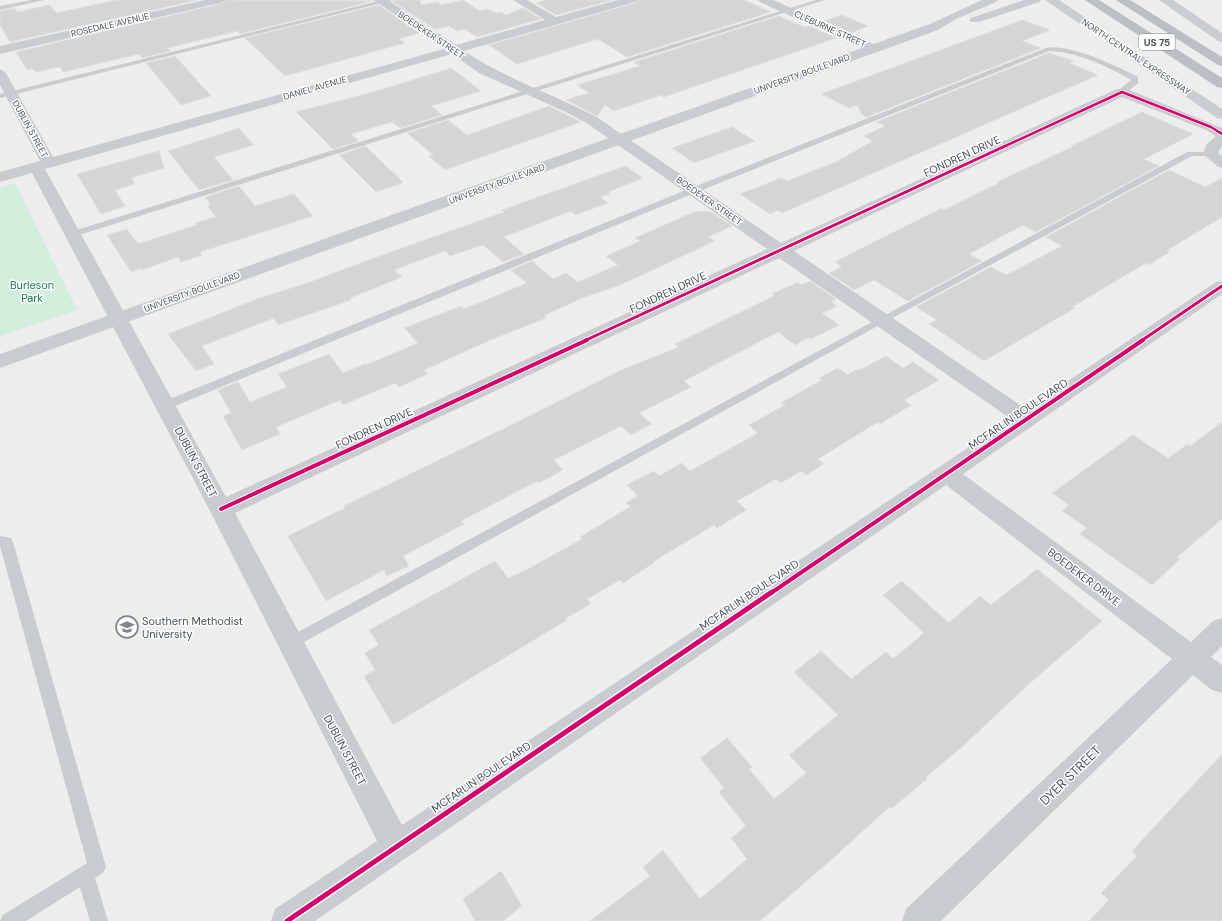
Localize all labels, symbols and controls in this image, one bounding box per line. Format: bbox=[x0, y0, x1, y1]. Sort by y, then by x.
street label: BOEDEKER STREET bbox=[396, 8, 466, 62]
street label: CLEBURNE STREET bbox=[792, 8, 868, 50]
street label: ROSEDALE AVENUE bbox=[70, 10, 150, 40]
street label: NORTH CENTRAL EXPRESSWAY bbox=[1079, 16, 1193, 98]
road number: US 75 bbox=[1139, 34, 1175, 50]
street label: UNIVERSITY BOULEVARD bbox=[752, 51, 852, 97]
street label: DANIEL AVENUE bbox=[282, 73, 348, 103]
street label: DUBLIN STREET bbox=[9, 98, 51, 160]
street label: FONDREN DRIVE bbox=[921, 132, 1003, 180]
street label: UNIVERSITY BOULEVARD bbox=[447, 161, 547, 207]
street label: BOEDEKER STREET bbox=[674, 174, 744, 228]
street label: FONDREN DRIVE bbox=[627, 268, 709, 316]
street label: UNIVERSITY BOULEVARD bbox=[142, 269, 242, 315]
park label: Burleson Park bbox=[10, 278, 54, 305]
street label: MCFARLIN BOULEVARD bbox=[966, 375, 1071, 453]
street label: FONDREN DRIVE bbox=[333, 404, 415, 452]
street label: DUBLIN STREET bbox=[172, 424, 220, 500]
street label: BOEDEKER DRIVE bbox=[1045, 545, 1123, 609]
street label: MCFARLIN BOULEVARD bbox=[697, 556, 802, 634]
school or university icon: Southern Methodist University bbox=[114, 614, 140, 640]
place label: Southern Methodist University bbox=[142, 614, 243, 641]
street label: DUBLIN STREET bbox=[321, 712, 369, 788]
street label: MCFARLIN BOULEVARD bbox=[429, 738, 534, 816]
street label: DYER STREET bbox=[1036, 742, 1105, 809]

